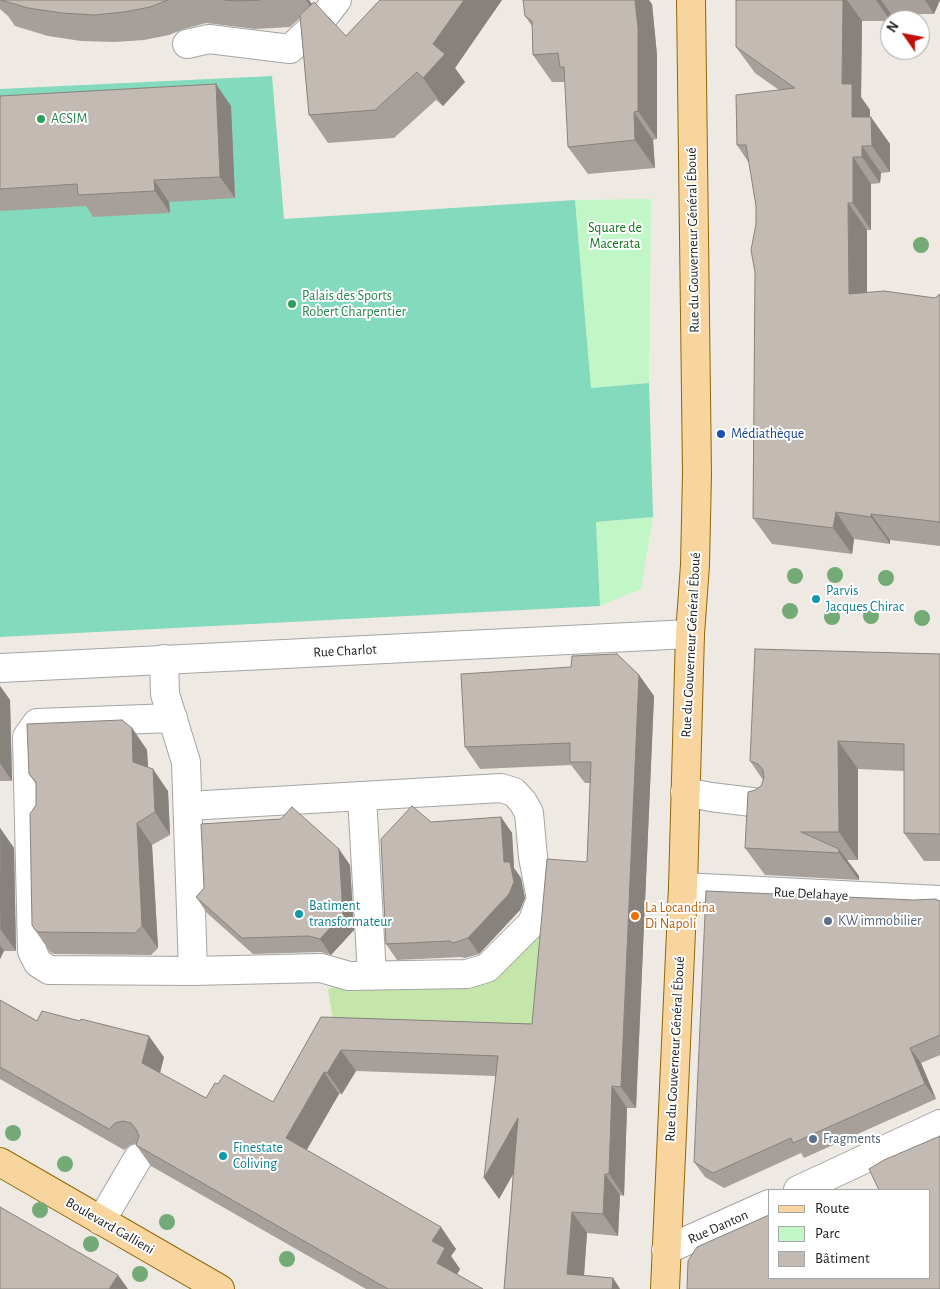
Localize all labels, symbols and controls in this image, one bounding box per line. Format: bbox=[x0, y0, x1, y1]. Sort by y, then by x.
north arrow bbox=[880, 10, 930, 60]
text: N bbox=[885, 19, 902, 35]
place label: ACSIM bbox=[51, 111, 88, 127]
marker: ACSIM bbox=[35, 113, 47, 125]
street label: Rue du Gouverneur Général Éboué bbox=[683, 147, 703, 333]
park label: Square de Macerata bbox=[588, 220, 642, 252]
place label: Palais des Sports Robert Charpentier bbox=[302, 288, 406, 321]
marker: Palais des Sports Robert Charpentier bbox=[286, 298, 298, 310]
place label: Médiathèque bbox=[731, 426, 804, 442]
marker: Médiathèque bbox=[715, 428, 727, 440]
street label: Rue du Gouverneur Général Éboué bbox=[678, 552, 704, 738]
place label: Parvis Jacques Chirac bbox=[826, 583, 904, 616]
marker: Parvis Jacques Chirac bbox=[810, 593, 822, 605]
street label: Rue Charlot bbox=[313, 641, 377, 661]
street label: Rue Delahaye bbox=[773, 884, 849, 904]
place label: Batiment transformateur bbox=[309, 898, 392, 930]
place label: La Locandina Di Napoli bbox=[645, 900, 715, 932]
marker: Batiment transformateur bbox=[293, 908, 305, 920]
marker: La Locandina Di Napoli bbox=[629, 910, 641, 922]
place label: KW immobilier bbox=[838, 913, 921, 929]
marker: KW immobilier bbox=[822, 915, 834, 927]
street label: Rue du Gouverneur Général Éboué bbox=[662, 956, 688, 1142]
place label: Fragments bbox=[823, 1131, 881, 1147]
marker: Fragments bbox=[807, 1133, 819, 1145]
place label: Finestate Coliving bbox=[233, 1140, 283, 1172]
marker: Finestate Coliving bbox=[217, 1150, 229, 1162]
legend bbox=[768, 1189, 930, 1279]
street label: Boulevard Gallieni bbox=[63, 1194, 157, 1258]
text: Route bbox=[815, 1201, 849, 1216]
street label: Rue Danton bbox=[685, 1206, 751, 1248]
text: Parc bbox=[815, 1226, 840, 1241]
text: Bâtiment bbox=[815, 1251, 870, 1266]

